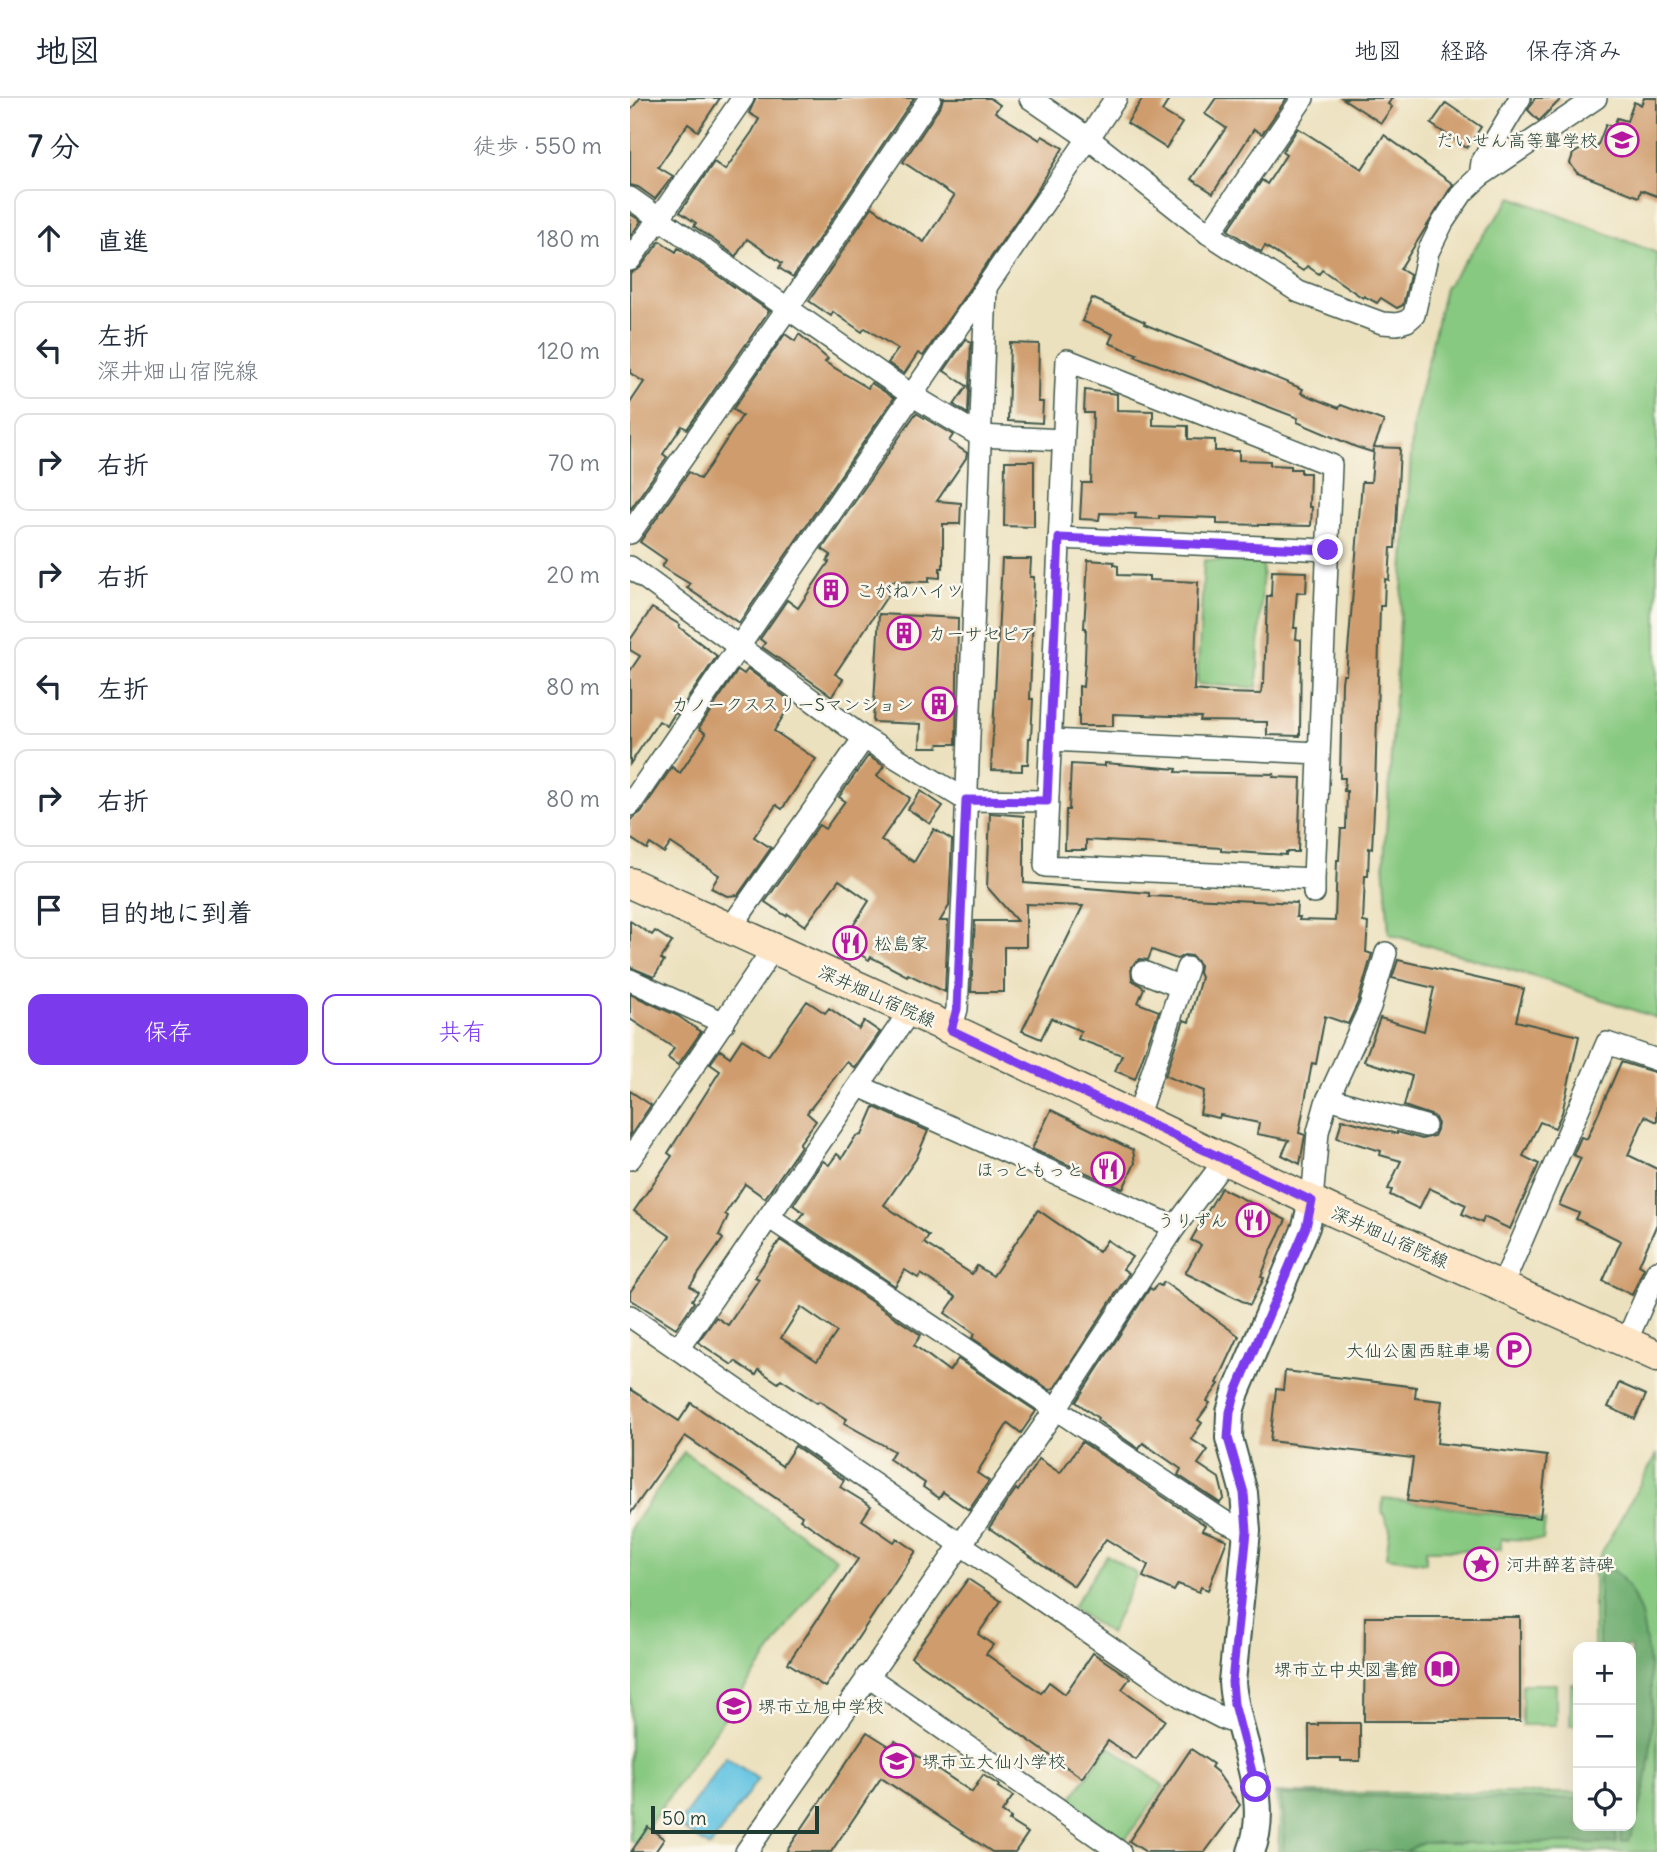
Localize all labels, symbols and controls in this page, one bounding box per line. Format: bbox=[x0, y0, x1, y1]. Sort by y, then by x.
text: 地図 bbox=[35, 29, 101, 71]
text: 地図 bbox=[1354, 35, 1402, 65]
text: 経路 bbox=[1440, 35, 1488, 65]
text: 保存済み bbox=[1526, 35, 1622, 65]
school or university icon: だいせん高等聾学校 bbox=[1603, 121, 1641, 159]
text: 7 分 bbox=[28, 127, 80, 165]
place label: だいせん高等聾学校 bbox=[1436, 129, 1598, 152]
text: 徒歩 · 550 m bbox=[473, 131, 602, 160]
icon: ahead bbox=[30, 219, 68, 257]
text: 直進 bbox=[97, 224, 149, 257]
text: 180 m bbox=[537, 224, 600, 253]
text: 左折 bbox=[97, 319, 149, 352]
icon: left bbox=[30, 331, 68, 369]
text: 120 m bbox=[537, 336, 600, 365]
text: 深井畑山宿院線 bbox=[97, 356, 258, 385]
icon: right bbox=[30, 443, 68, 481]
text: 右折 bbox=[97, 448, 149, 481]
text: 70 m bbox=[548, 448, 600, 477]
route end bbox=[1312, 534, 1343, 565]
icon: right bbox=[30, 555, 68, 593]
text: 右折 bbox=[97, 560, 149, 593]
text: 20 m bbox=[547, 560, 600, 589]
building icon: こがねハイツ bbox=[812, 571, 850, 609]
place label: こがねハイツ bbox=[856, 579, 964, 602]
building icon: カーサセピア bbox=[885, 614, 923, 652]
place label: カーサセピア bbox=[928, 622, 1037, 645]
icon: left bbox=[30, 667, 68, 705]
text: 左折 bbox=[97, 672, 149, 705]
text: 80 m bbox=[546, 672, 600, 701]
building icon: カノークススリーSマンション bbox=[920, 685, 958, 723]
place label: カノークススリーSマンション bbox=[671, 693, 914, 716]
icon: right bbox=[30, 779, 68, 817]
text: 右折 bbox=[97, 784, 149, 817]
text: 80 m bbox=[546, 784, 600, 813]
icon: arrive bbox=[30, 891, 68, 929]
text: 目的地に到着 bbox=[97, 896, 253, 929]
restaurant icon: 松島家 bbox=[831, 924, 869, 962]
place label: 松島家 bbox=[874, 932, 928, 955]
street label: 深井畑山宿院線 bbox=[815, 960, 939, 1032]
button: 保存 bbox=[28, 994, 308, 1065]
button: 共有 bbox=[322, 994, 602, 1065]
restaurant icon: ほっともっと bbox=[1089, 1150, 1127, 1188]
place label: ほっともっと bbox=[976, 1158, 1084, 1181]
restaurant icon: うりずん bbox=[1234, 1201, 1272, 1239]
street label: 深井畑山宿院線 bbox=[1328, 1201, 1452, 1273]
place label: うりずん bbox=[1157, 1209, 1228, 1232]
parking icon: 大仙公園西駐車場 bbox=[1495, 1331, 1533, 1369]
place label: 大仙公園西駐車場 bbox=[1346, 1339, 1490, 1362]
place icon: 河井醉茗詩碑 bbox=[1462, 1545, 1500, 1583]
place label: 河井醉茗詩碑 bbox=[1506, 1553, 1614, 1576]
map controls bbox=[1573, 1642, 1636, 1831]
button: + bbox=[1573, 1642, 1636, 1705]
library icon: 堺市立中央図書館 bbox=[1423, 1650, 1461, 1688]
place label: 堺市立中央図書館 bbox=[1274, 1658, 1418, 1681]
school or university icon: 堺市立旭中学校 bbox=[715, 1687, 753, 1725]
place label: 堺市立旭中学校 bbox=[758, 1695, 884, 1718]
button: − bbox=[1573, 1705, 1636, 1768]
school or university icon: 堺市立大仙小学校 bbox=[878, 1742, 916, 1780]
place label: 堺市立大仙小学校 bbox=[922, 1750, 1066, 1773]
button: locate bbox=[1573, 1768, 1636, 1831]
route start bbox=[1240, 1771, 1271, 1802]
scale bar bbox=[651, 1803, 819, 1835]
text: 50 m bbox=[662, 1806, 707, 1830]

